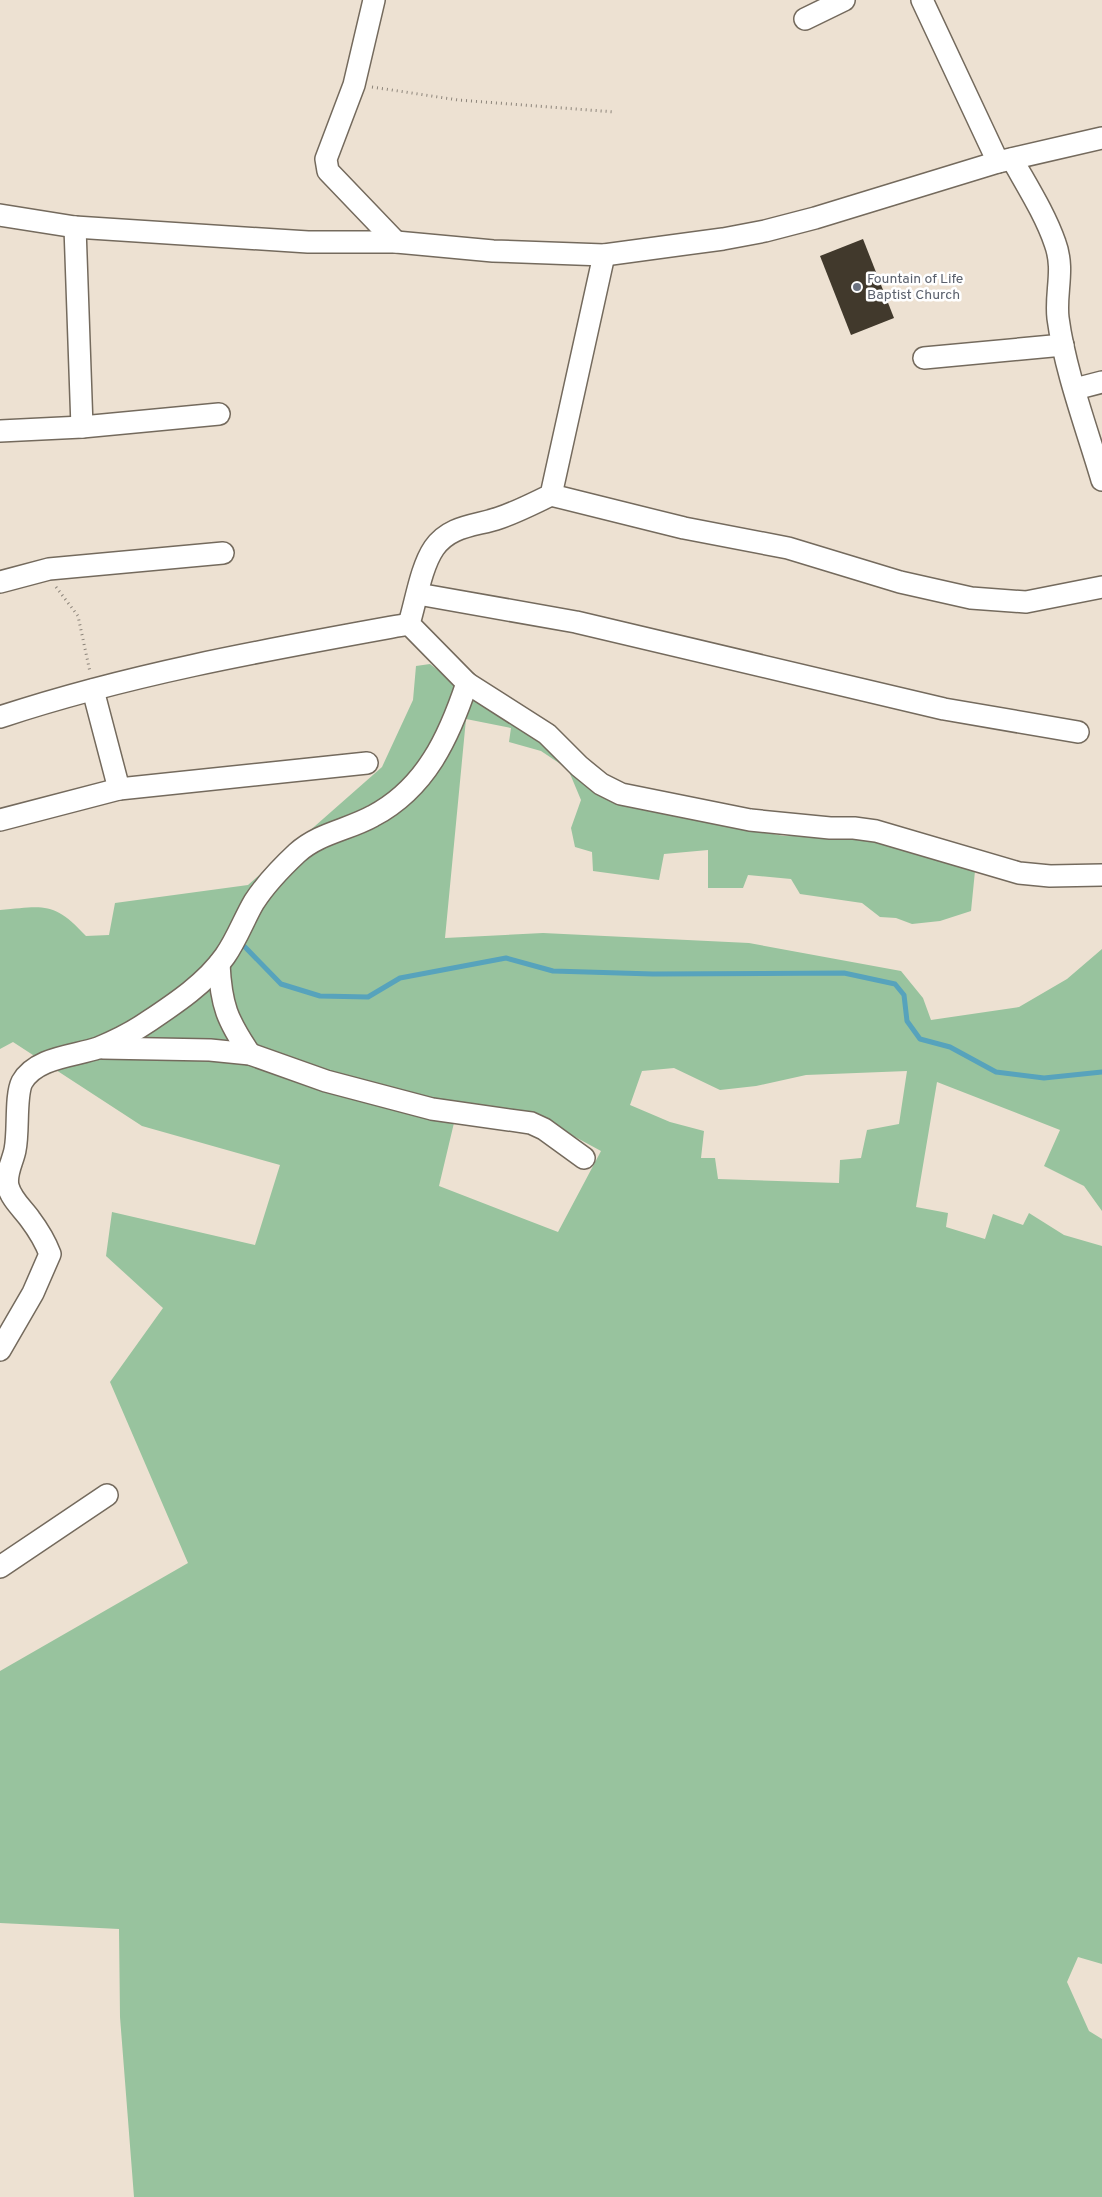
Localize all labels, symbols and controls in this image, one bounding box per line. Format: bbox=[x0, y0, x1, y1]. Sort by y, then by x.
place label: Fountain of Life Baptist Church bbox=[867, 271, 963, 304]
marker: Fountain of Life Baptist Church bbox=[851, 281, 863, 293]

